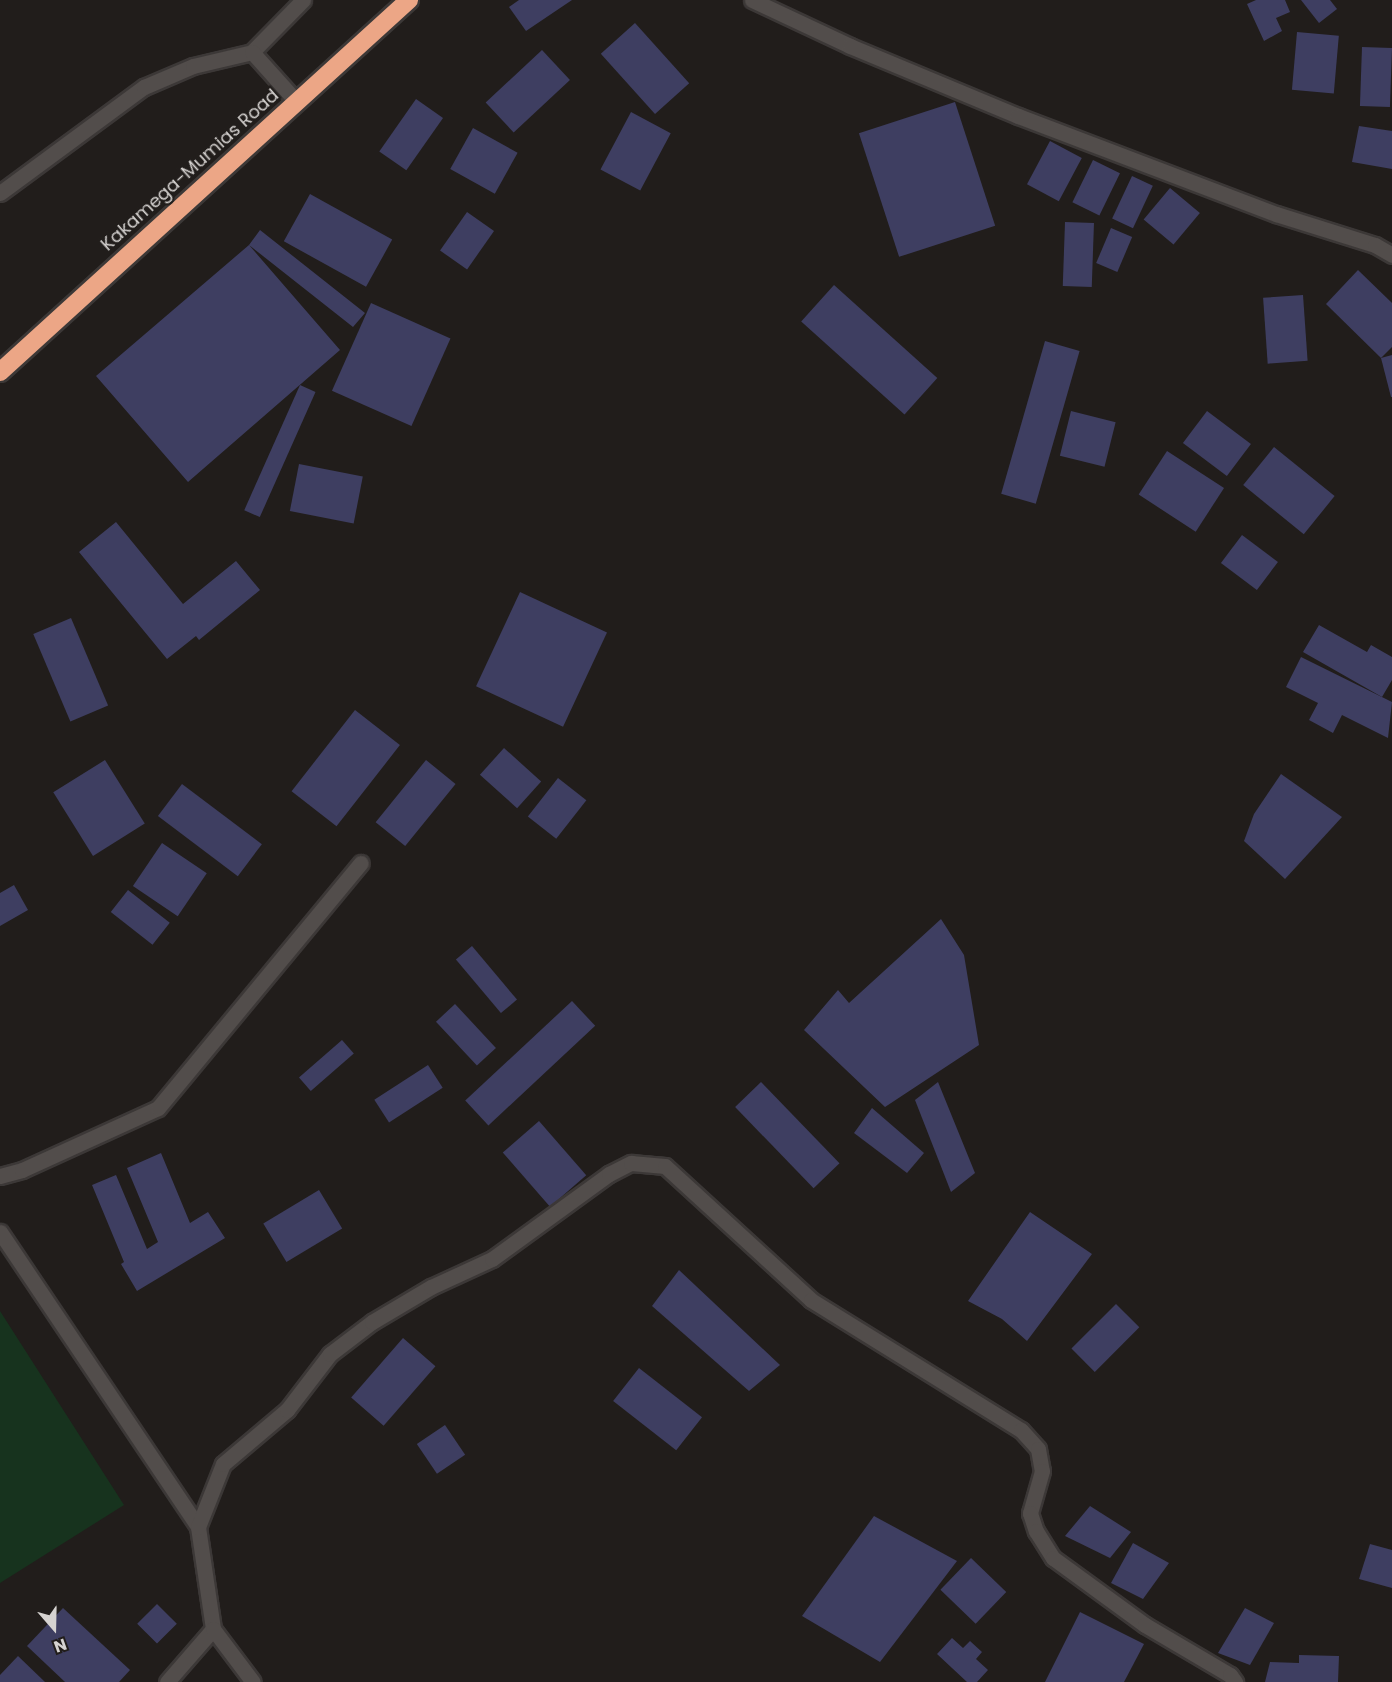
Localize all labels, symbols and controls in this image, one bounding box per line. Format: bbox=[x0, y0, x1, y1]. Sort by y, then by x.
street label: Kakamega-Mumias Road bbox=[97, 85, 283, 255]
north arrow bbox=[24, 1598, 84, 1658]
text: N bbox=[51, 1633, 70, 1658]

